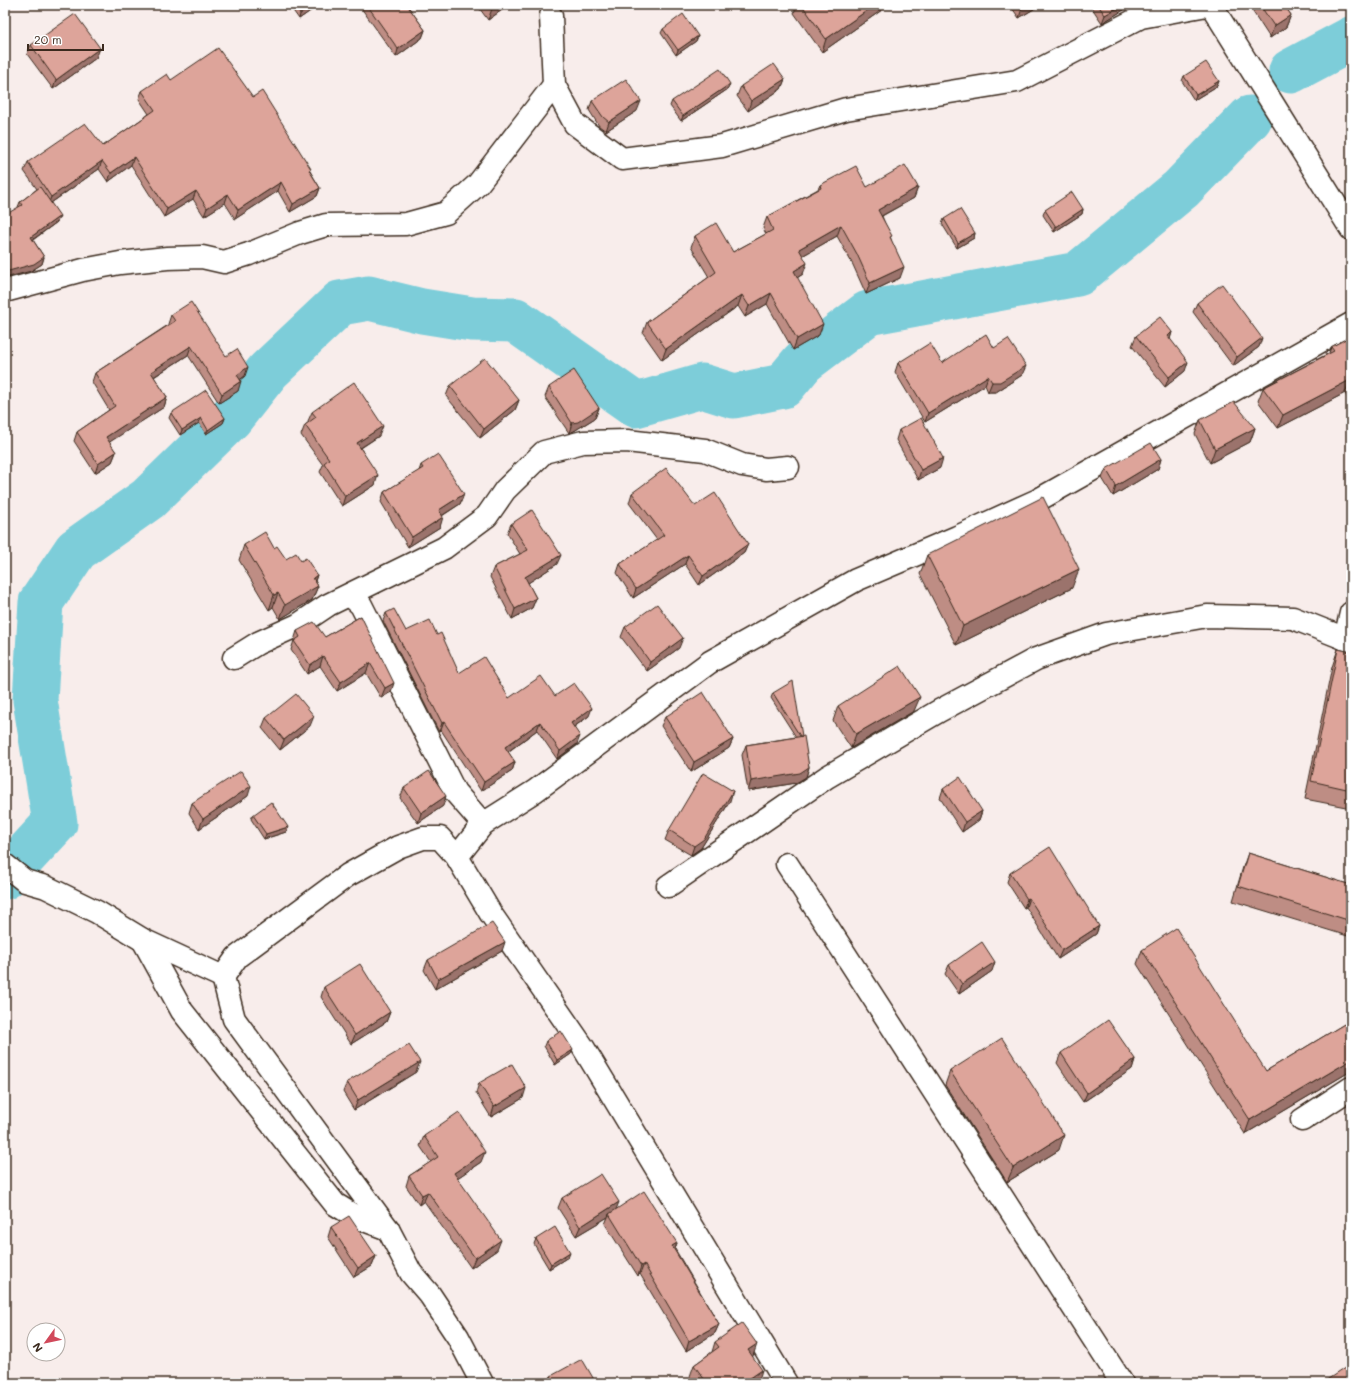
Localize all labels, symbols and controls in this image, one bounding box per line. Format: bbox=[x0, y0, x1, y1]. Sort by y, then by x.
scale bar bbox=[28, 26, 103, 52]
text: 20 m bbox=[34, 31, 62, 47]
north arrow bbox=[26, 1322, 66, 1362]
text: N bbox=[29, 1340, 46, 1355]

